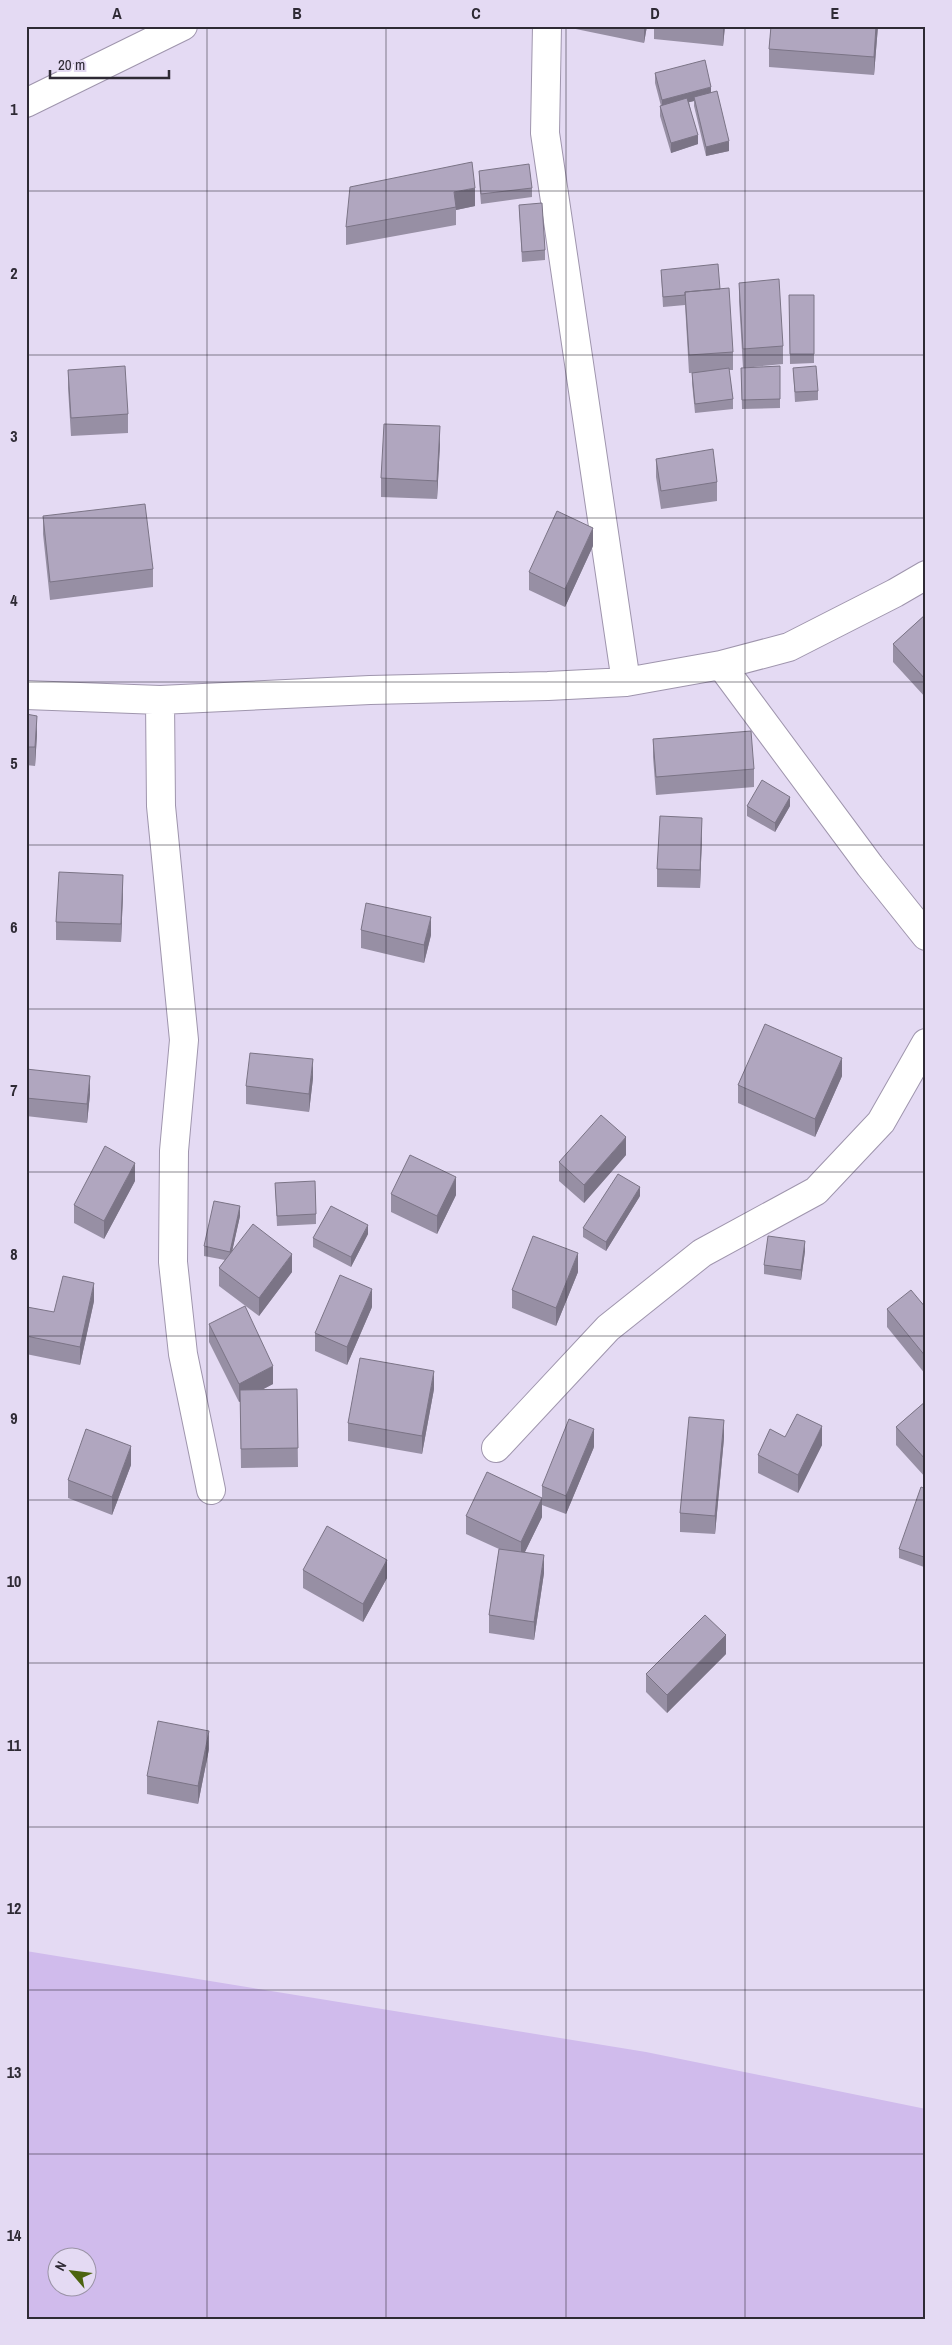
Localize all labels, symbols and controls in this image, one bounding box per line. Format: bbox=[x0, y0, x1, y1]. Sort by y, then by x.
text: A bbox=[112, 2, 122, 24]
text: B bbox=[292, 2, 302, 24]
text: C bbox=[471, 2, 481, 24]
text: D bbox=[650, 2, 660, 24]
text: E bbox=[831, 2, 840, 24]
scale bar bbox=[50, 48, 169, 80]
text: 20 m bbox=[58, 54, 85, 75]
text: 1 bbox=[10, 98, 18, 120]
text: 2 bbox=[10, 262, 18, 284]
text: 3 bbox=[10, 425, 18, 447]
text: 4 bbox=[10, 589, 18, 611]
text: 5 bbox=[10, 752, 18, 774]
text: 6 bbox=[10, 916, 18, 938]
text: 7 bbox=[10, 1079, 18, 1101]
text: 8 bbox=[10, 1243, 18, 1265]
text: 9 bbox=[10, 1407, 18, 1429]
text: 10 bbox=[7, 1570, 21, 1592]
text: 11 bbox=[7, 1734, 22, 1756]
text: 12 bbox=[7, 1897, 21, 1919]
text: 13 bbox=[7, 2061, 21, 2083]
text: 14 bbox=[7, 2224, 22, 2246]
north arrow bbox=[48, 2248, 98, 2298]
text: N bbox=[51, 2258, 70, 2274]

